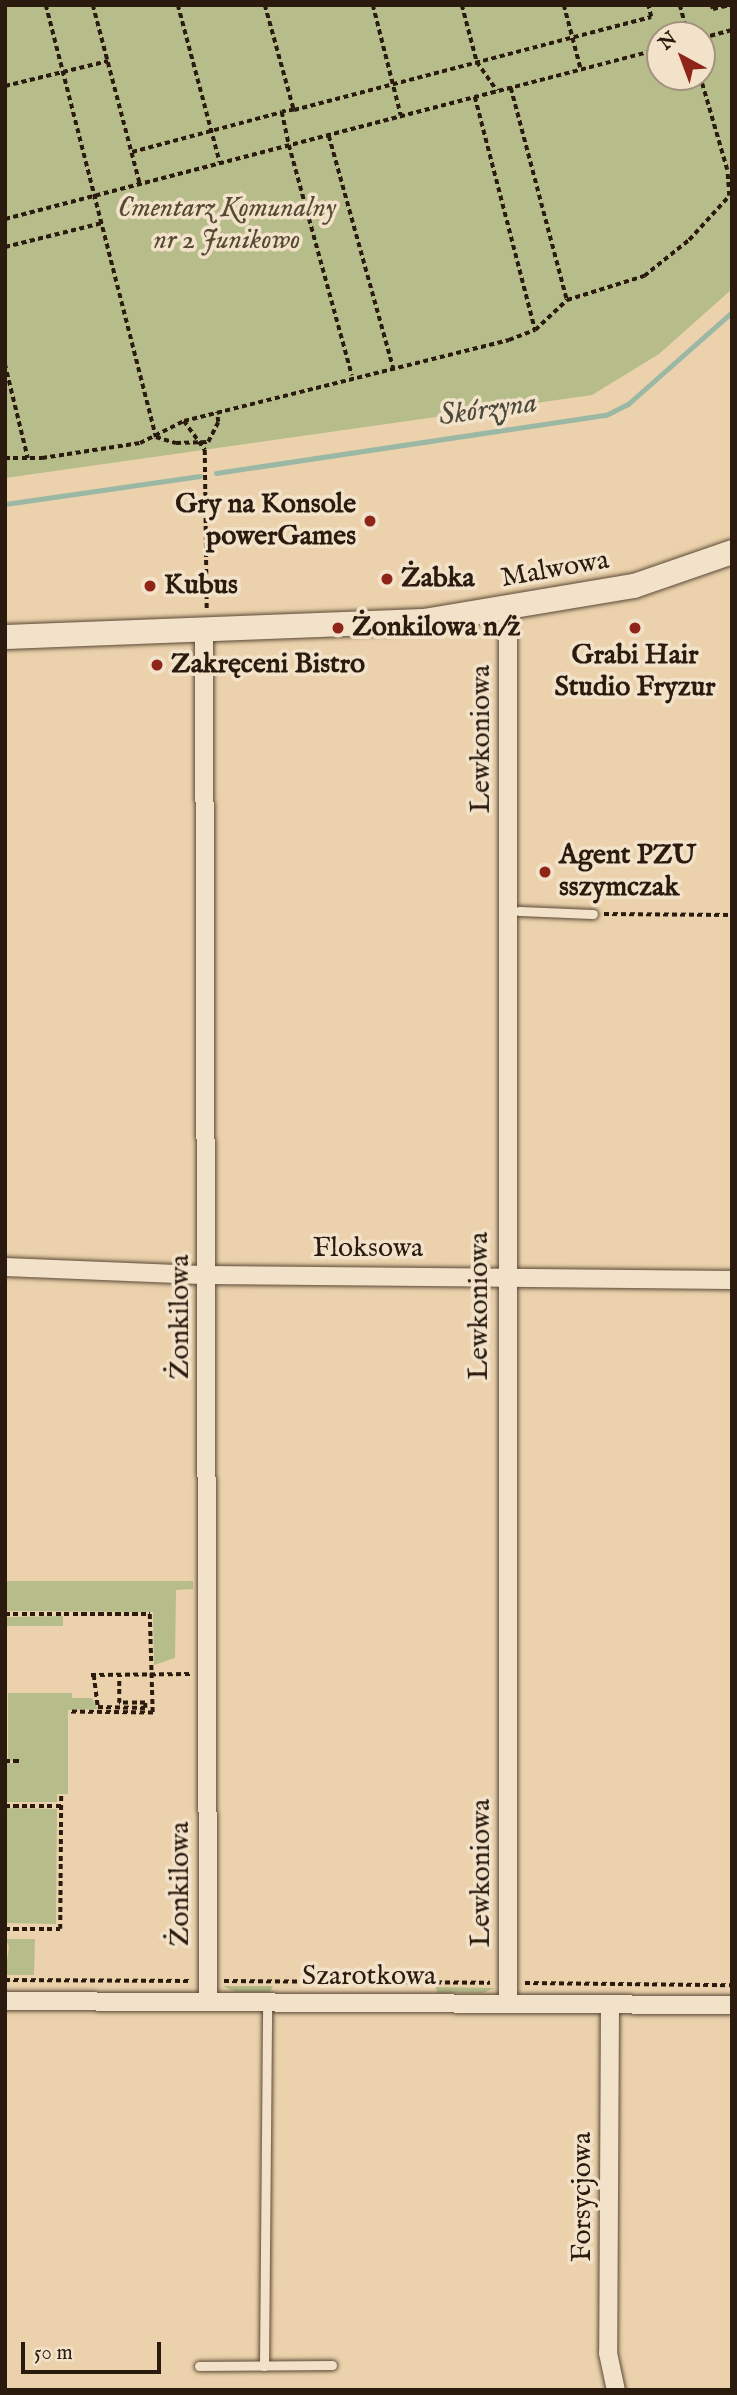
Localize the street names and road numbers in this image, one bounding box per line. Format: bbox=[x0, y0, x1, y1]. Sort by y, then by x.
street label: Malwowa bbox=[498, 544, 612, 596]
street label: Lewkoniowa bbox=[465, 665, 499, 813]
street label: Floksowa bbox=[313, 1232, 423, 1266]
street label: Lewkoniowa bbox=[463, 1232, 497, 1380]
street label: Żonkilowa bbox=[164, 1255, 198, 1379]
street label: Lewkoniowa bbox=[465, 1799, 499, 1947]
street label: Żonkilowa bbox=[164, 1822, 198, 1946]
street label: Szarotkowa bbox=[302, 1960, 436, 1994]
street label: Forsycjowa bbox=[566, 2132, 600, 2262]

